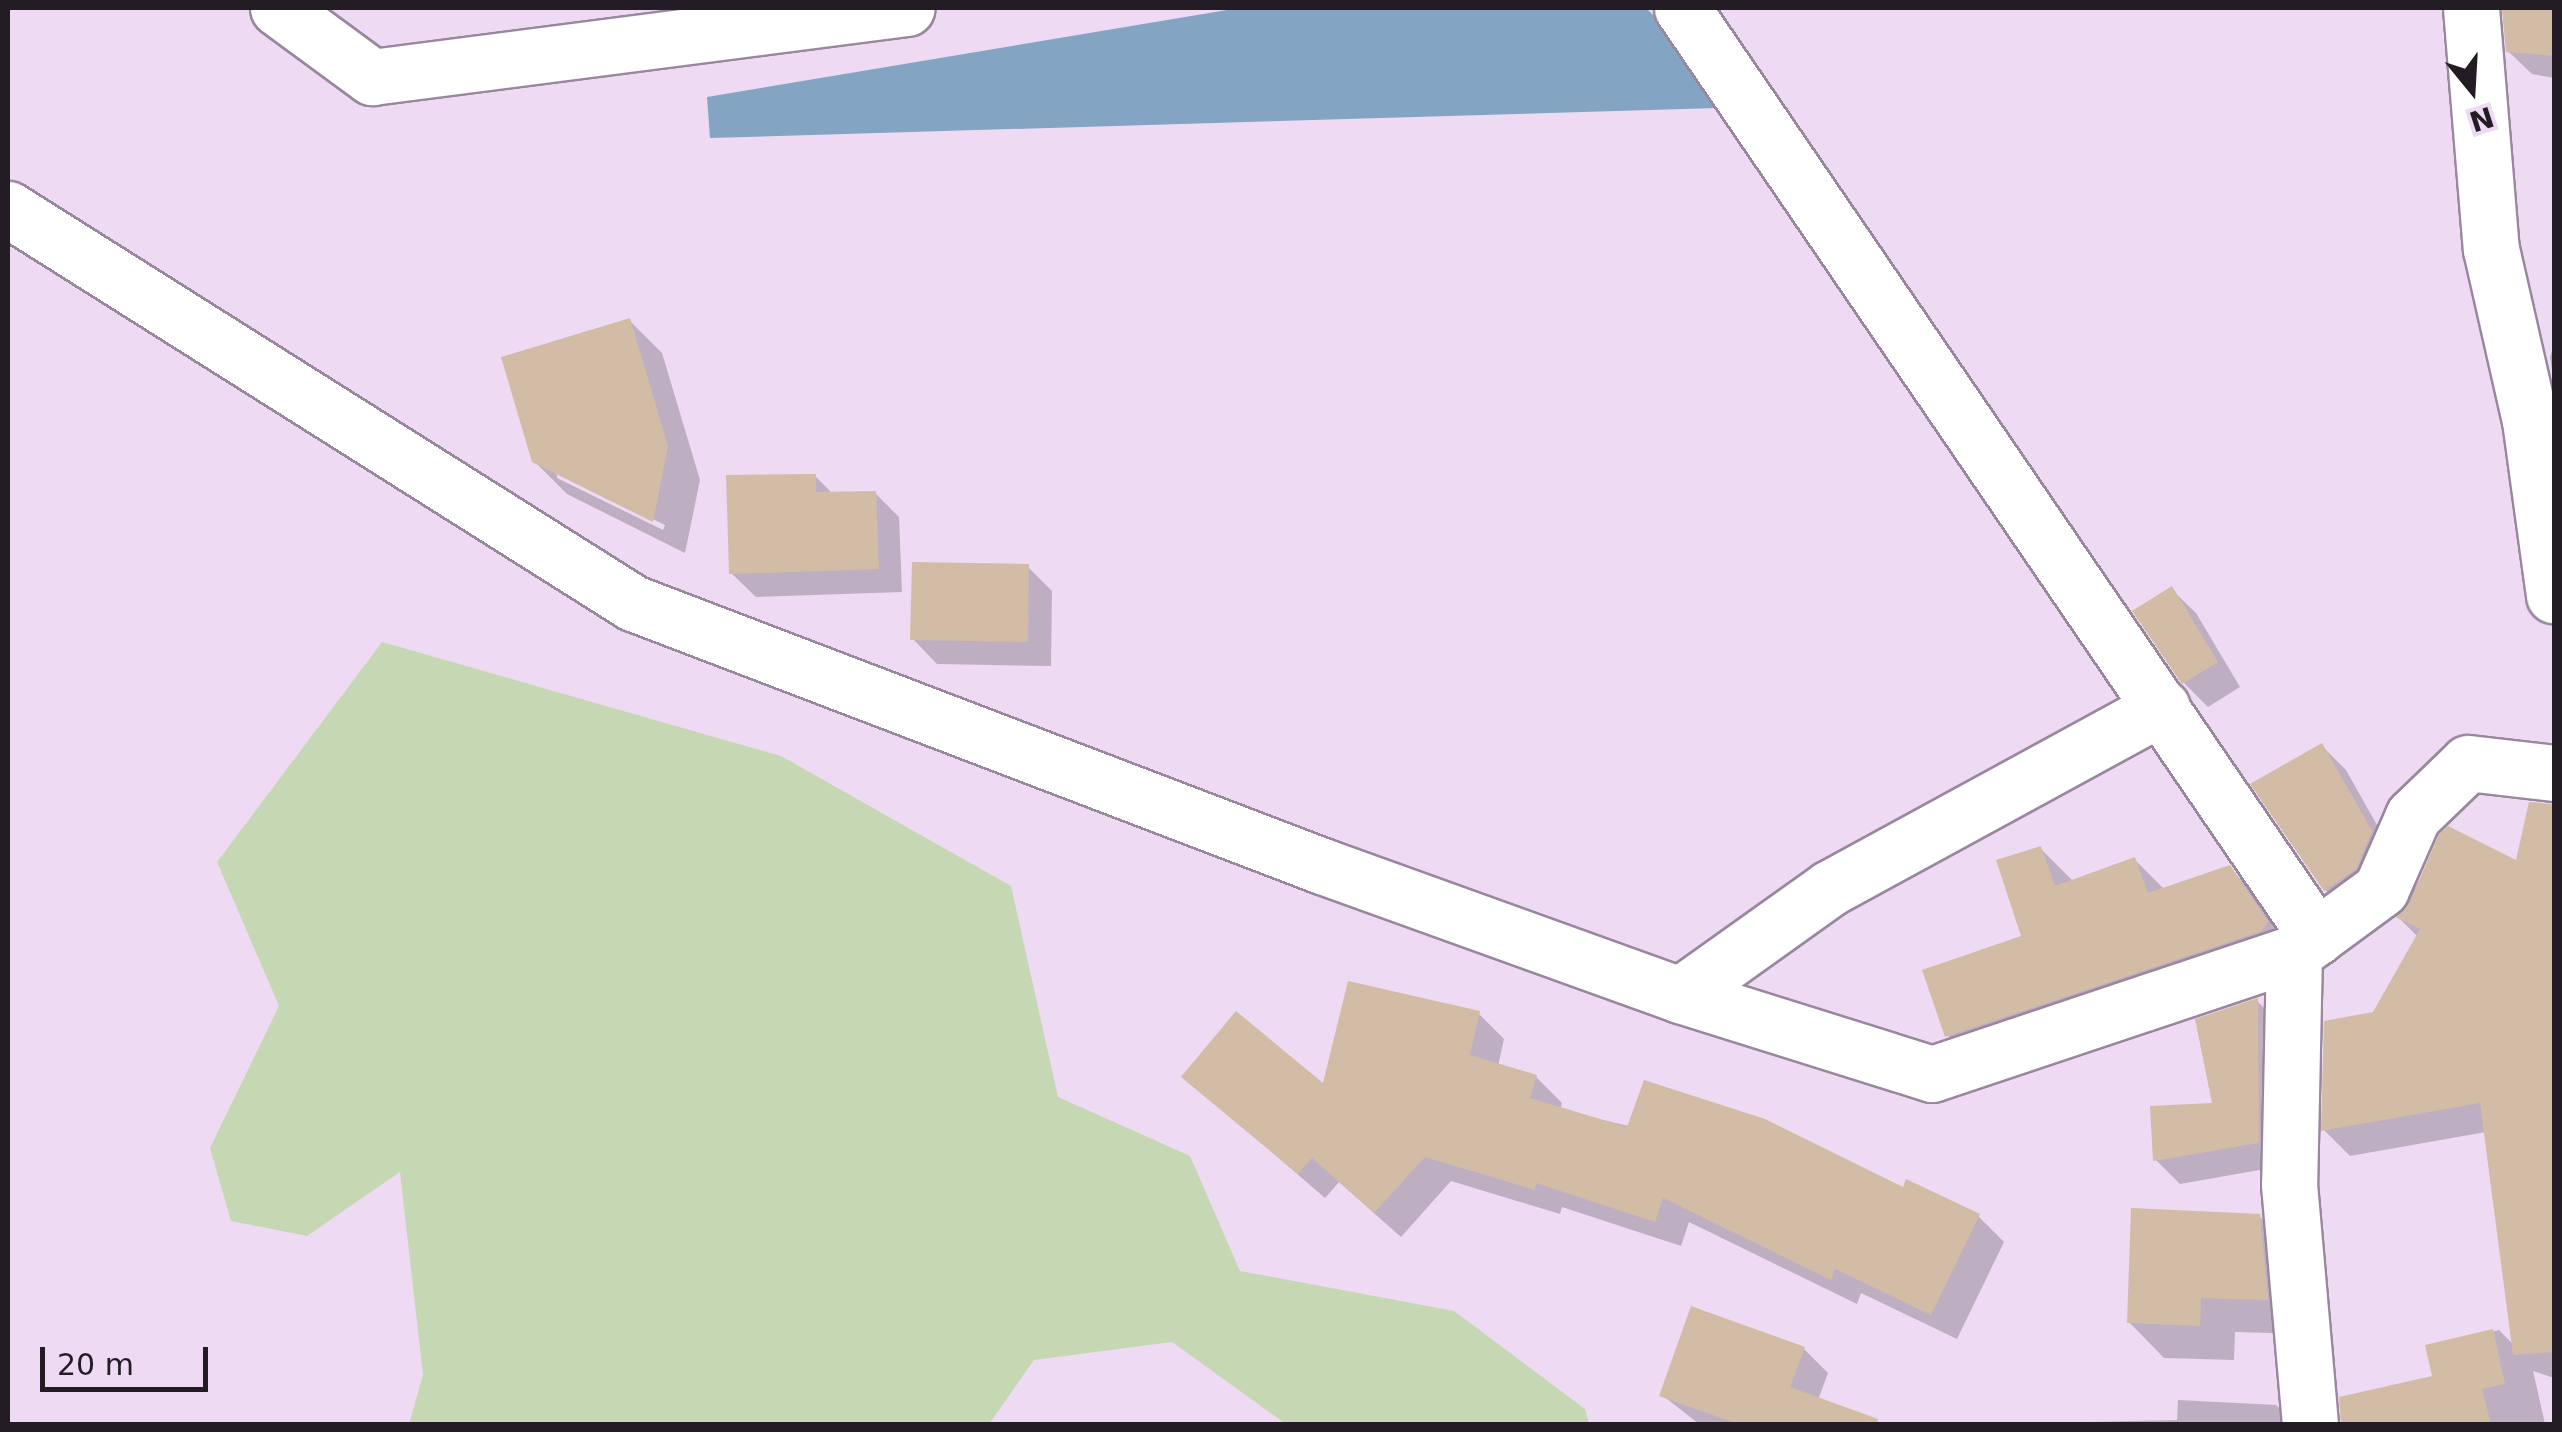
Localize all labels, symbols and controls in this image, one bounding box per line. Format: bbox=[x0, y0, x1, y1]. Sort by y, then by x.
north arrow bbox=[2422, 40, 2522, 140]
text: N bbox=[2465, 100, 2498, 138]
scale bar bbox=[45, 1327, 212, 1389]
text: 20 m bbox=[57, 1347, 134, 1382]

